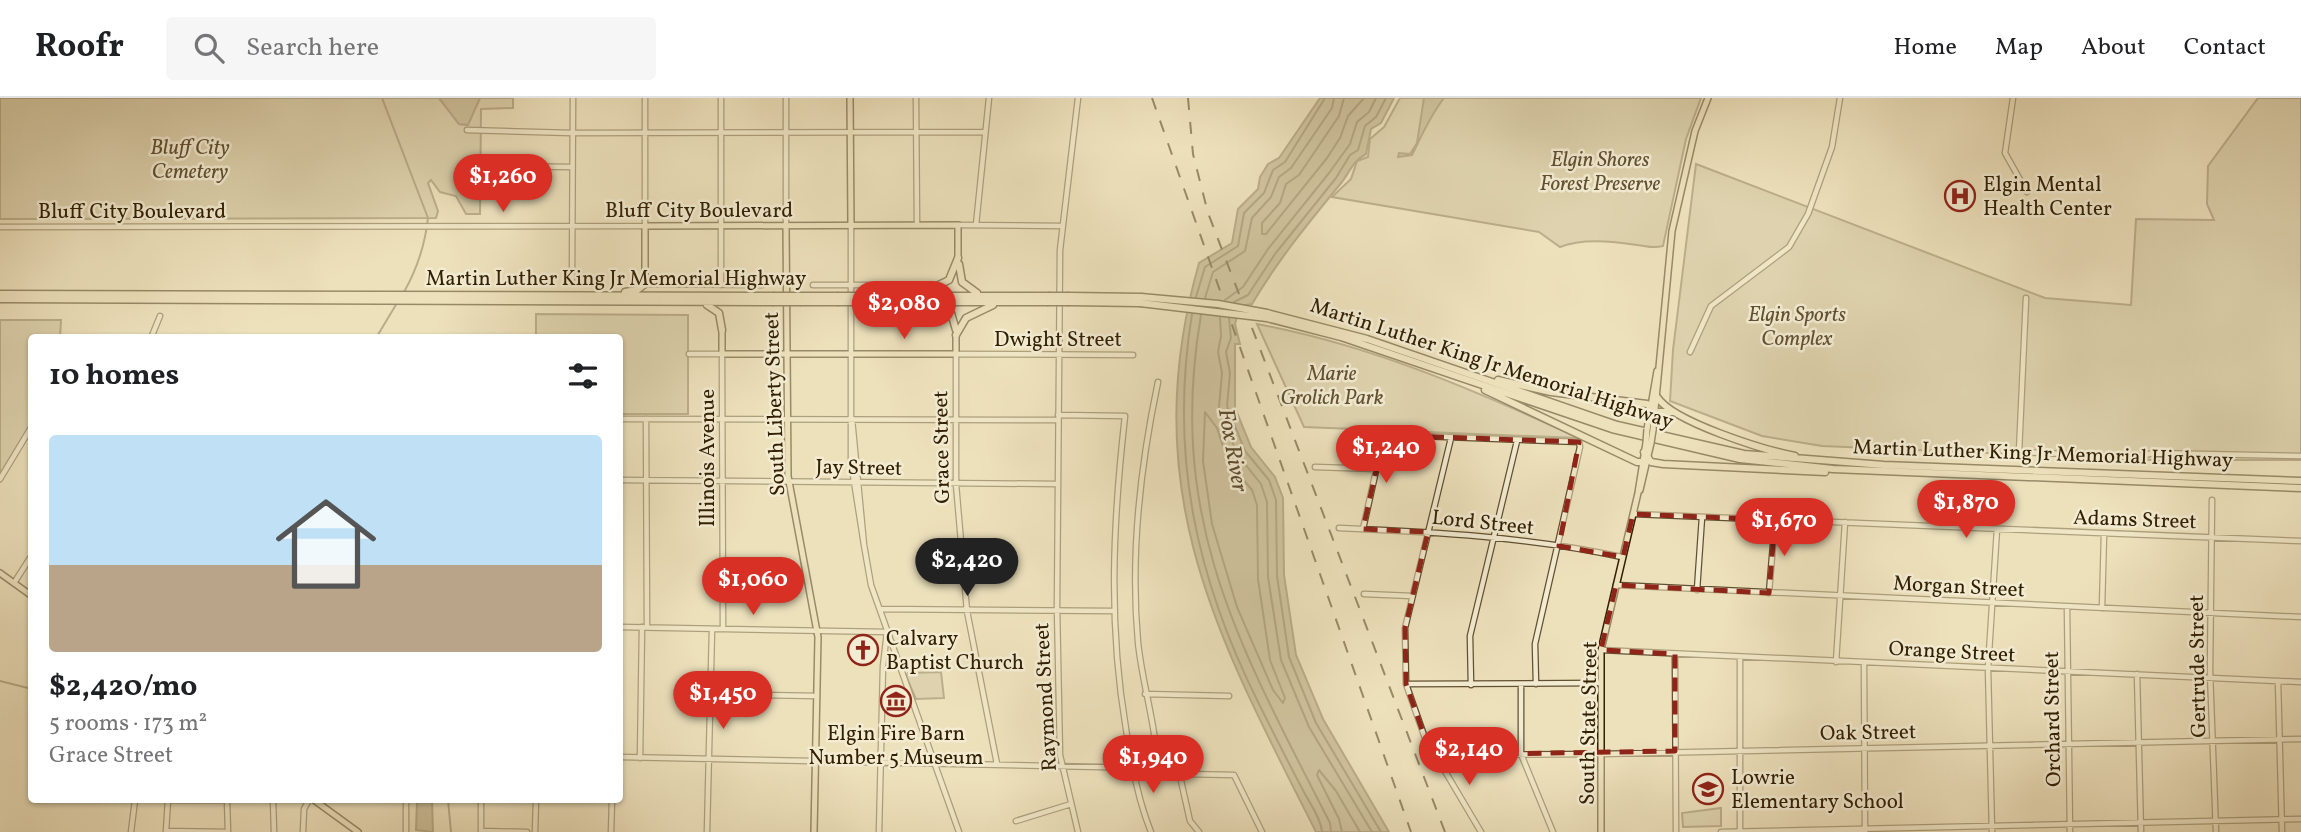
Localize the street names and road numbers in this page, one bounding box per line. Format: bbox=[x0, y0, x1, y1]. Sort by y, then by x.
street label: Bluff City Boulevard bbox=[605, 197, 793, 226]
street label: Bluff City Boulevard bbox=[38, 198, 226, 227]
street label: Martin Luther King Jr Memorial Highway bbox=[426, 265, 807, 294]
street label: Martin Luther King Jr Memorial Highway bbox=[1306, 292, 1678, 437]
street label: South Liberty Street bbox=[758, 311, 793, 497]
street label: Dwight Street bbox=[994, 326, 1122, 355]
street label: Illinois Avenue bbox=[694, 389, 723, 527]
street label: Grace Street bbox=[927, 390, 958, 504]
street label: Martin Luther King Jr Memorial Highway bbox=[1852, 433, 2234, 476]
street label: Jay Street bbox=[815, 453, 903, 484]
street label: Lord Street bbox=[1430, 504, 1535, 543]
street label: Adams Street bbox=[2073, 504, 2197, 537]
street label: Morgan Street bbox=[1892, 570, 2026, 605]
street label: Gertrude Street bbox=[2183, 594, 2214, 738]
street label: Raymond Street bbox=[1028, 622, 1065, 772]
street label: Orange Street bbox=[1888, 635, 2016, 670]
street label: South State Street bbox=[1574, 641, 1605, 805]
street label: Orchard Street bbox=[2038, 651, 2069, 787]
street label: Oak Street bbox=[1820, 718, 1917, 749]

